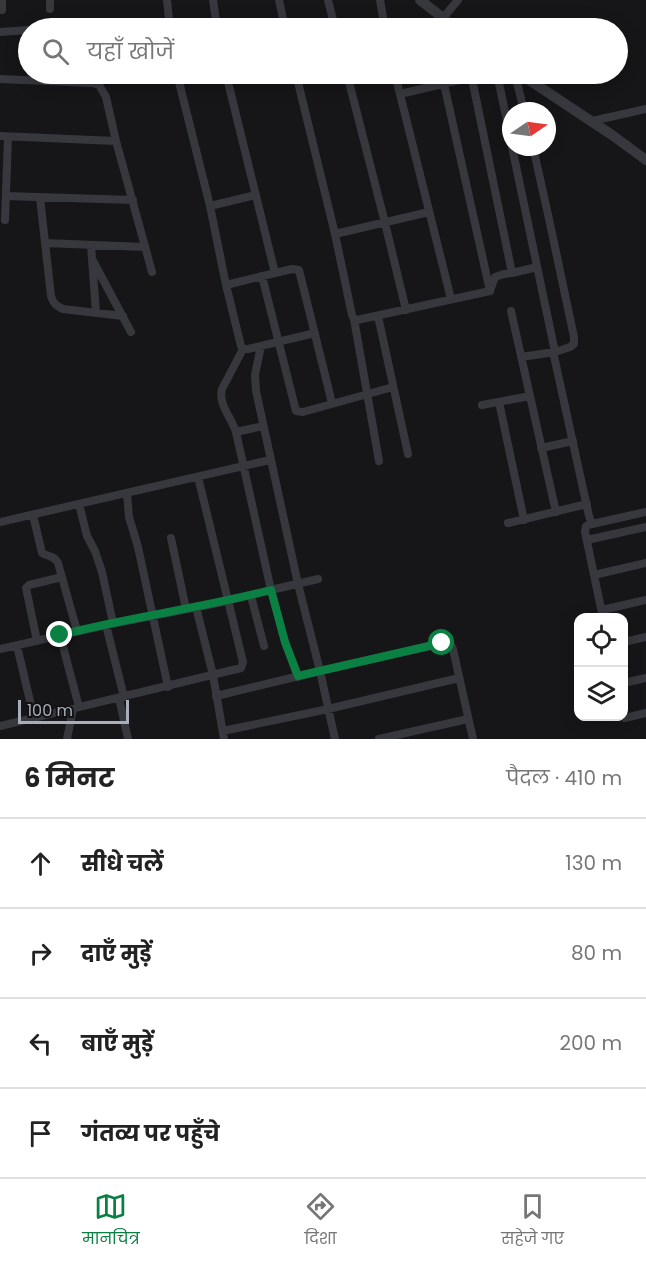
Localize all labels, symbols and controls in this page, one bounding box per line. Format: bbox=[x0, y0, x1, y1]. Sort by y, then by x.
search box bbox=[18, 18, 628, 84]
icon: search bbox=[39, 35, 72, 68]
text: यहाँ खोजें bbox=[87, 36, 174, 67]
north arrow bbox=[502, 102, 556, 156]
map controls bbox=[574, 613, 628, 721]
button: locate bbox=[574, 613, 628, 667]
route end bbox=[46, 621, 72, 647]
route start bbox=[428, 629, 454, 655]
button: layers bbox=[574, 667, 628, 721]
scale bar bbox=[18, 697, 129, 724]
text: 100 m bbox=[27, 699, 73, 722]
text: 6 मिनट bbox=[24, 760, 114, 796]
text: पैदल · 410 m bbox=[506, 764, 622, 792]
icon: ahead bbox=[24, 847, 57, 880]
text: सीधे चलें bbox=[81, 848, 164, 879]
text: 130 m bbox=[565, 849, 622, 877]
icon: right bbox=[24, 937, 57, 970]
text: दाएँ मुड़ें bbox=[81, 938, 152, 969]
text: 80 m bbox=[571, 939, 622, 967]
icon: left bbox=[24, 1027, 57, 1060]
text: बाएँ मुड़ें bbox=[81, 1028, 153, 1059]
text: 200 m bbox=[559, 1029, 622, 1057]
icon: arrive bbox=[24, 1117, 57, 1150]
text: गंतव्य पर पहुँचे bbox=[81, 1118, 220, 1149]
tab: मानचित्र bbox=[82, 1190, 140, 1251]
tab: दिशा bbox=[304, 1190, 337, 1251]
tab: सहेजे गए bbox=[501, 1190, 564, 1251]

